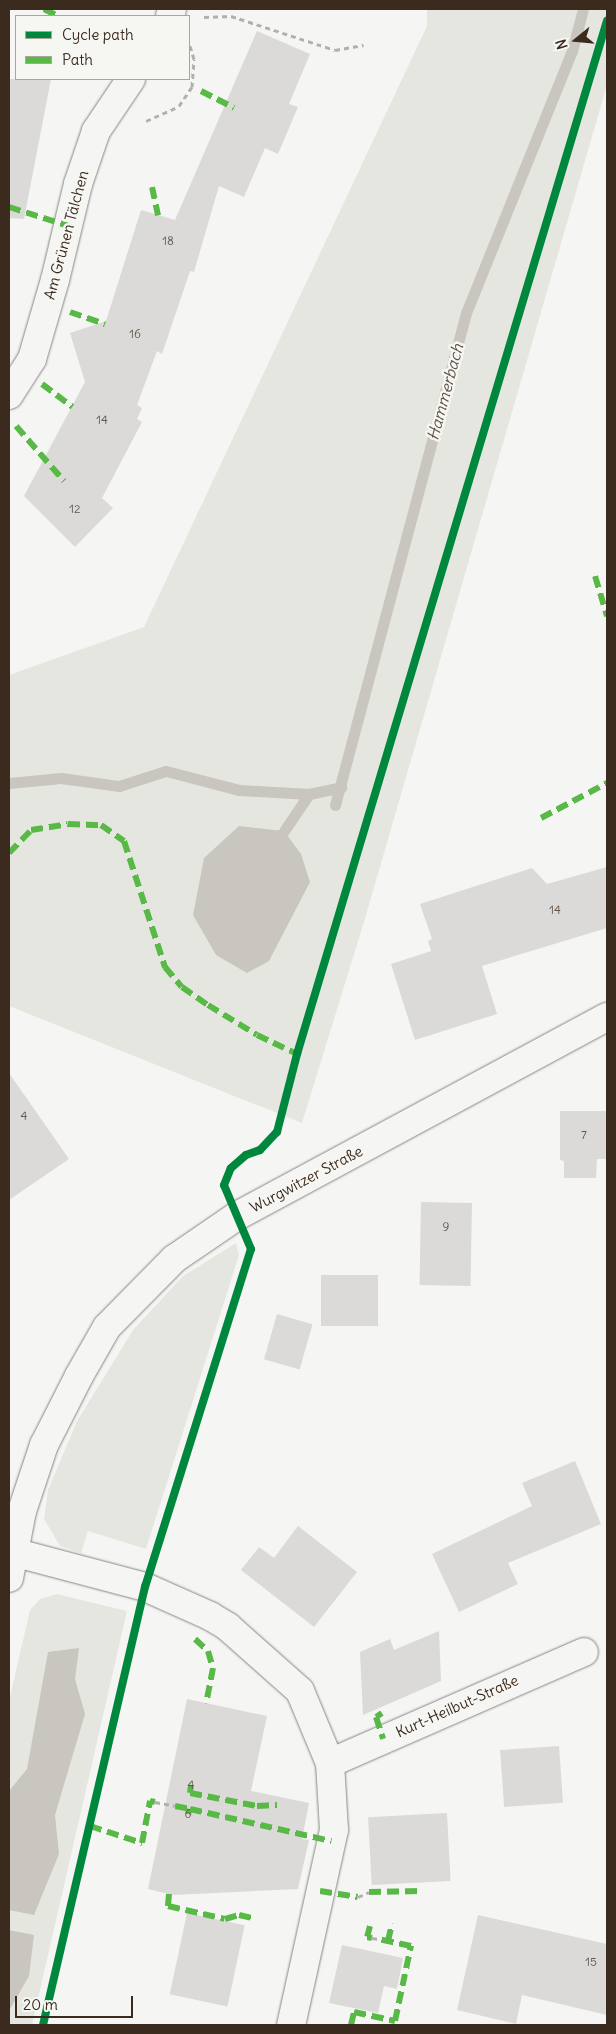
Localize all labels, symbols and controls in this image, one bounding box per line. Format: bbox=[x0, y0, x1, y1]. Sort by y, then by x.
legend bbox=[15, 15, 190, 80]
north arrow bbox=[551, 15, 601, 65]
text: Cycle path bbox=[62, 25, 134, 44]
text: N bbox=[552, 37, 572, 52]
text: Path bbox=[62, 50, 93, 69]
street label: Am Grünen Tälchen bbox=[40, 168, 92, 302]
house number: 18 bbox=[162, 234, 174, 248]
house number: 16 bbox=[129, 327, 141, 341]
water label: Hammerbach bbox=[423, 342, 467, 442]
house number: 14 bbox=[96, 413, 108, 427]
house number: 12 bbox=[69, 502, 81, 516]
house number: 14 bbox=[549, 903, 561, 917]
house number: 4 bbox=[21, 1109, 27, 1123]
house number: 7 bbox=[581, 1128, 587, 1142]
street label: Wurgwitzer Straße bbox=[247, 1142, 365, 1216]
house number: 9 bbox=[443, 1220, 449, 1234]
street label: Kurt-Heilbut-Straße bbox=[393, 1671, 521, 1741]
house number: 4 bbox=[188, 1778, 194, 1792]
house number: 6 bbox=[185, 1807, 191, 1821]
house number: 15 bbox=[585, 1955, 597, 1969]
scale bar bbox=[18, 1986, 135, 2018]
text: 20 m bbox=[23, 1995, 58, 2014]

